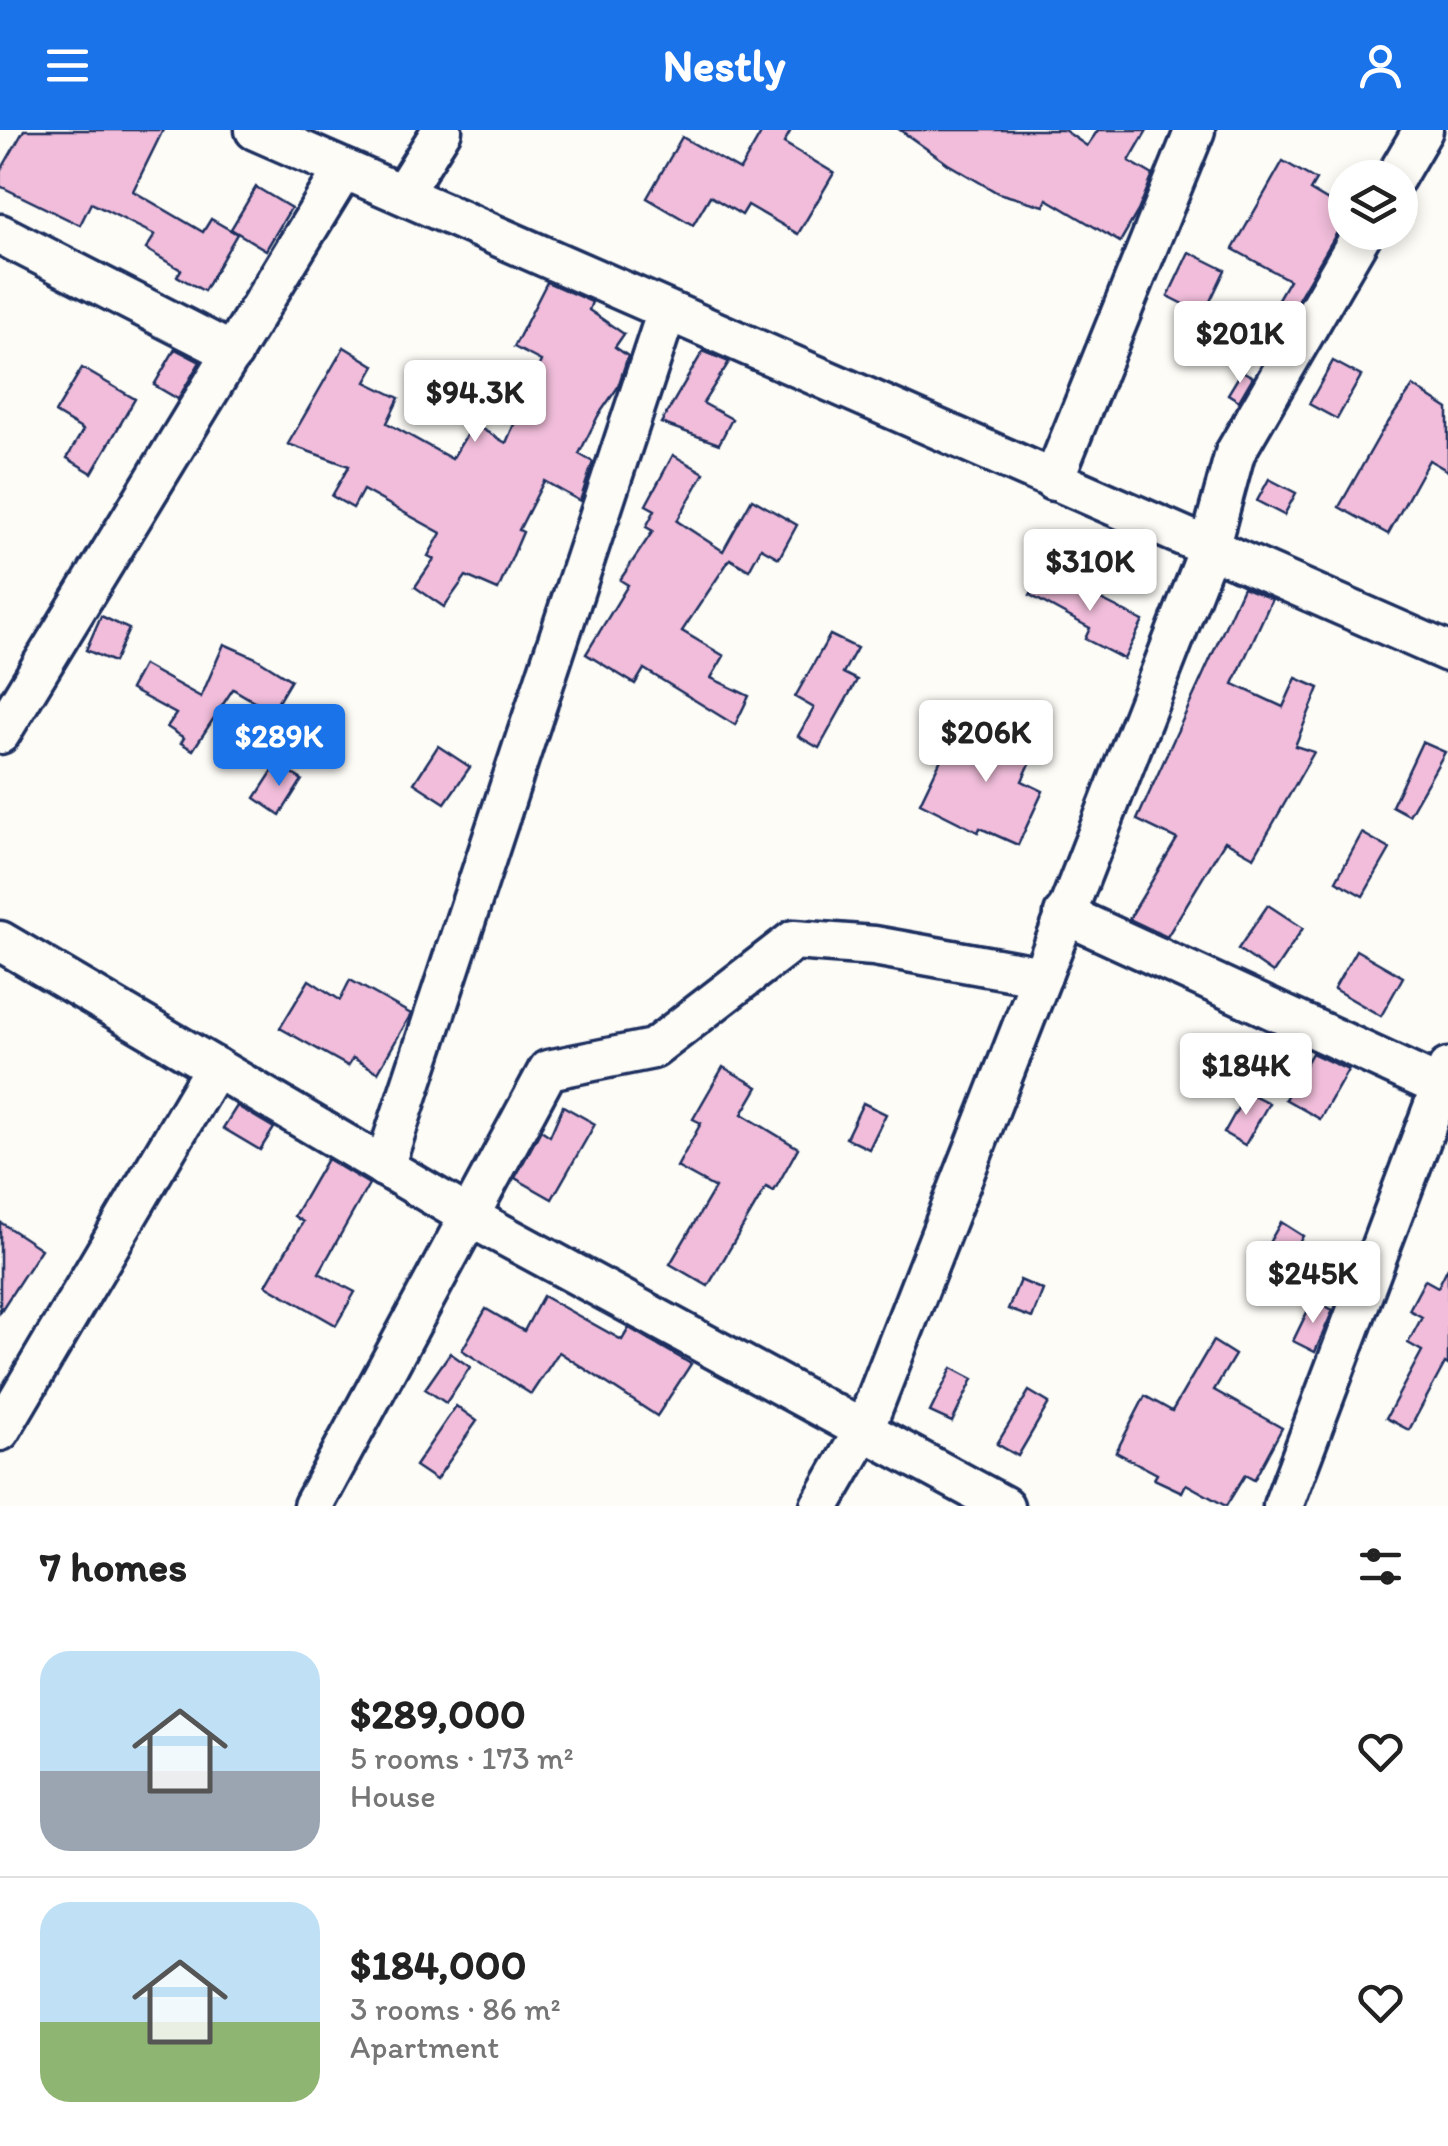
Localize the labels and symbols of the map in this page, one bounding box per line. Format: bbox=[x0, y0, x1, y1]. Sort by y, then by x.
pin: $201K bbox=[1170, 301, 1310, 386]
pin: $94.3K bbox=[394, 360, 556, 445]
pin: $310K bbox=[1020, 529, 1160, 614]
pin: $206K bbox=[916, 700, 1056, 785]
pin: $289K bbox=[209, 704, 349, 789]
pin: $184K bbox=[1176, 1033, 1316, 1118]
pin: $245K bbox=[1243, 1241, 1383, 1326]

